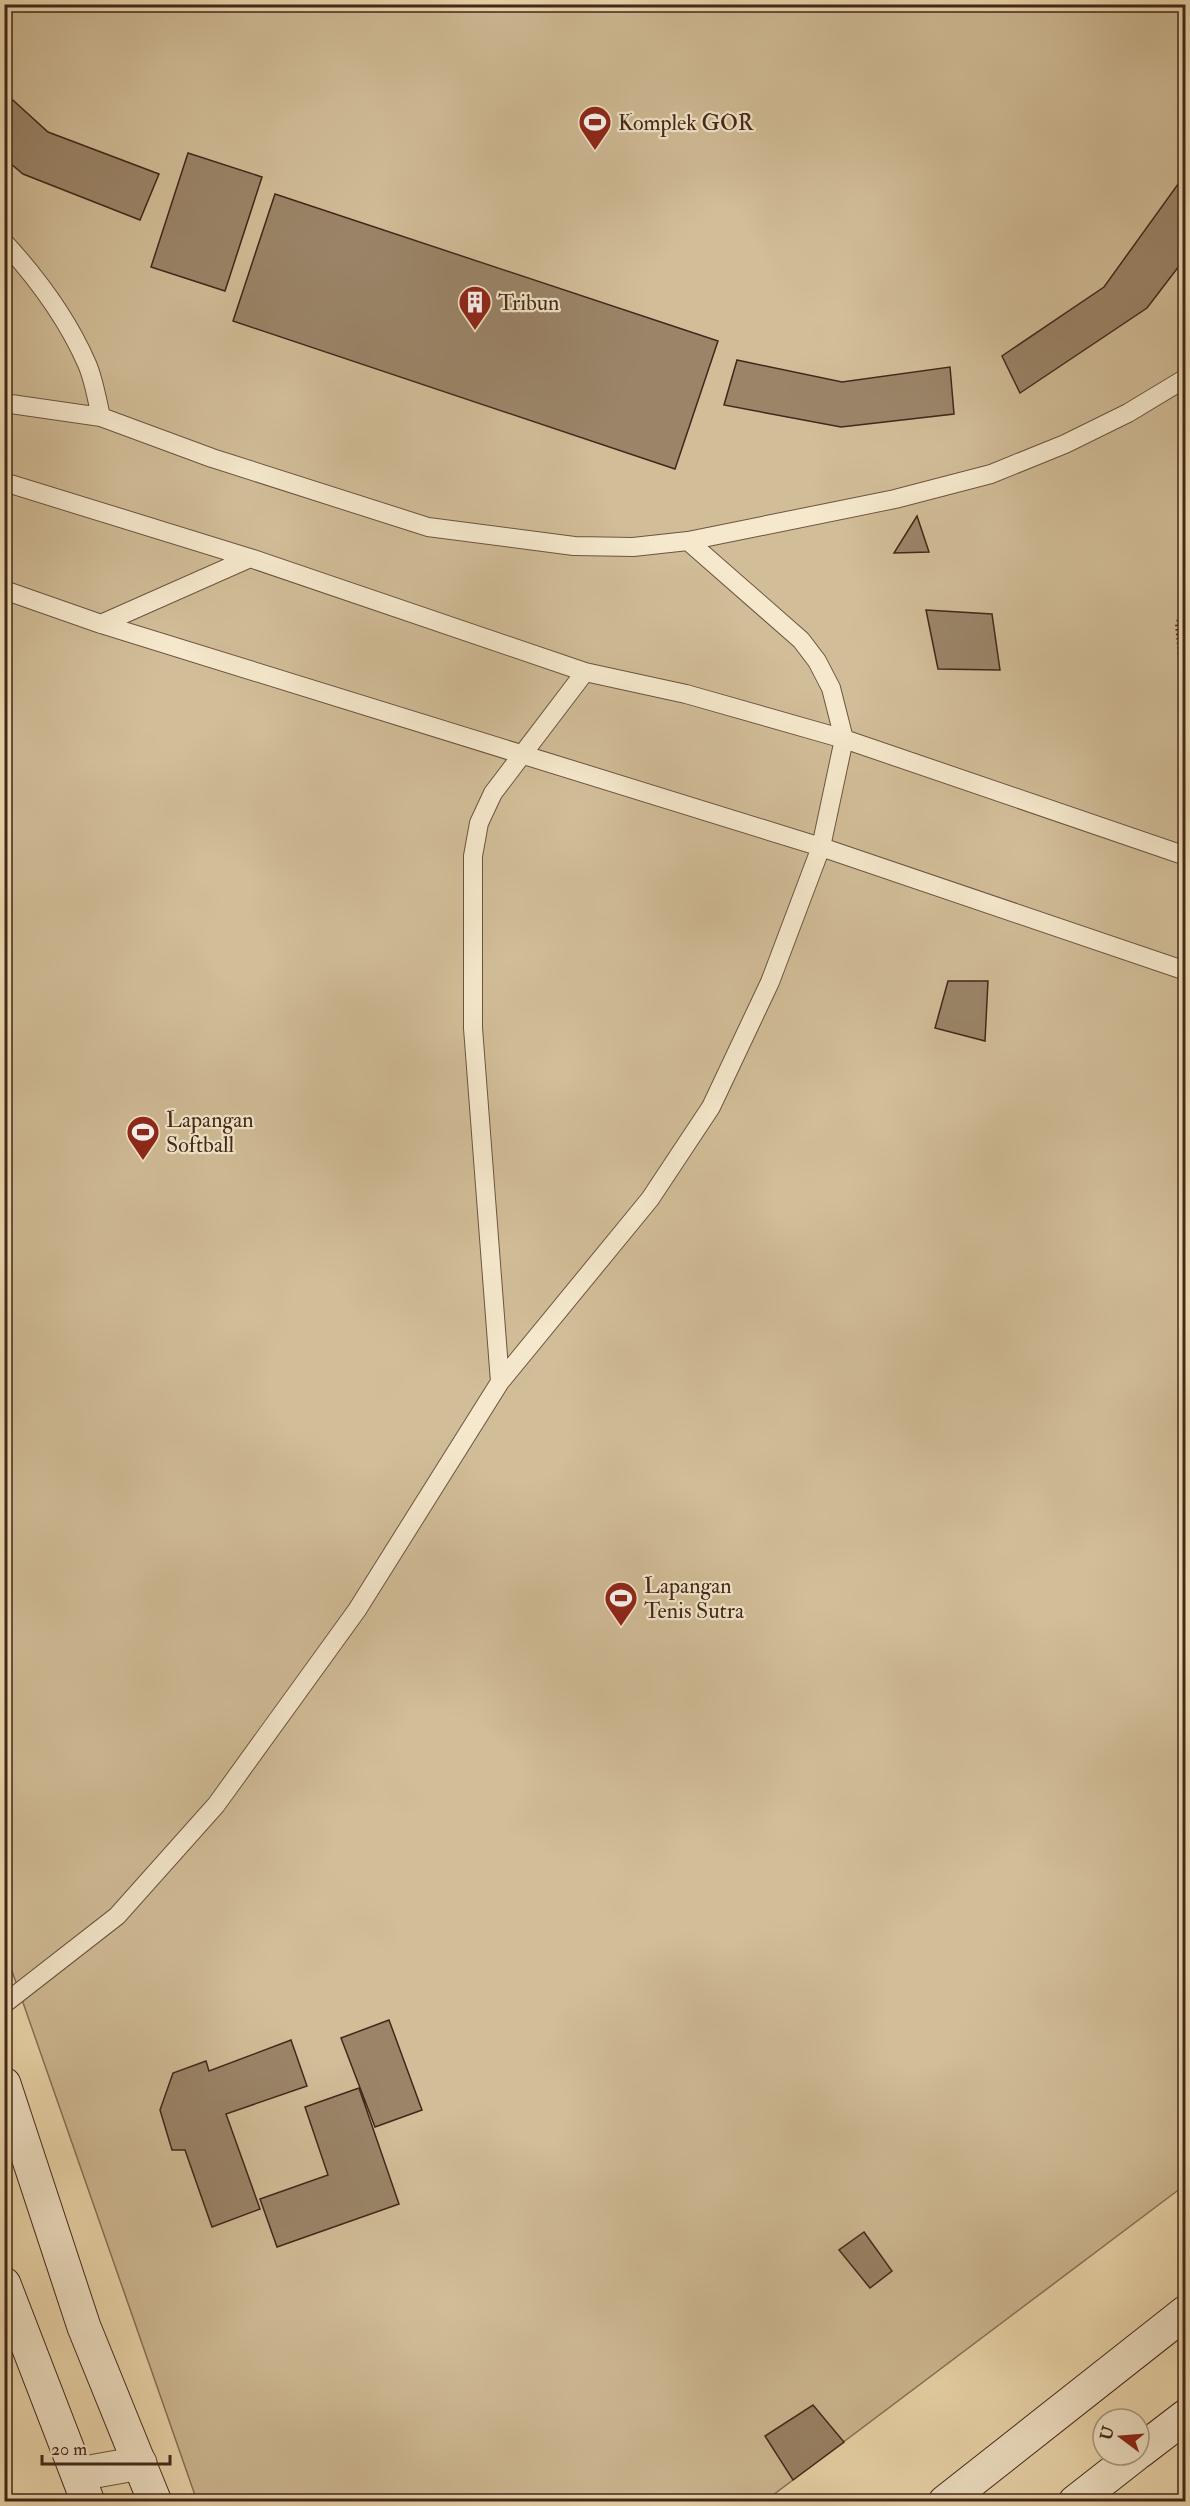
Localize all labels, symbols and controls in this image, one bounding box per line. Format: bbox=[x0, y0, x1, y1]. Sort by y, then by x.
sports icon: Komplek GOR bbox=[577, 104, 613, 151]
place label: Komplek GOR bbox=[618, 109, 755, 138]
building icon: Tribun bbox=[457, 284, 493, 331]
place label: Tribun bbox=[498, 289, 559, 317]
place label: Lapangan Softball bbox=[166, 1106, 254, 1159]
sports icon: Lapangan Softball bbox=[125, 1114, 161, 1161]
place label: Lapangan Tenis Sutra bbox=[644, 1572, 745, 1625]
sports icon: Lapangan Tenis Sutra bbox=[603, 1580, 639, 1627]
north arrow bbox=[1091, 2407, 1151, 2467]
text: U bbox=[1096, 2423, 1119, 2442]
scale bar bbox=[42, 2428, 170, 2466]
text: 20 m bbox=[51, 2438, 87, 2461]

